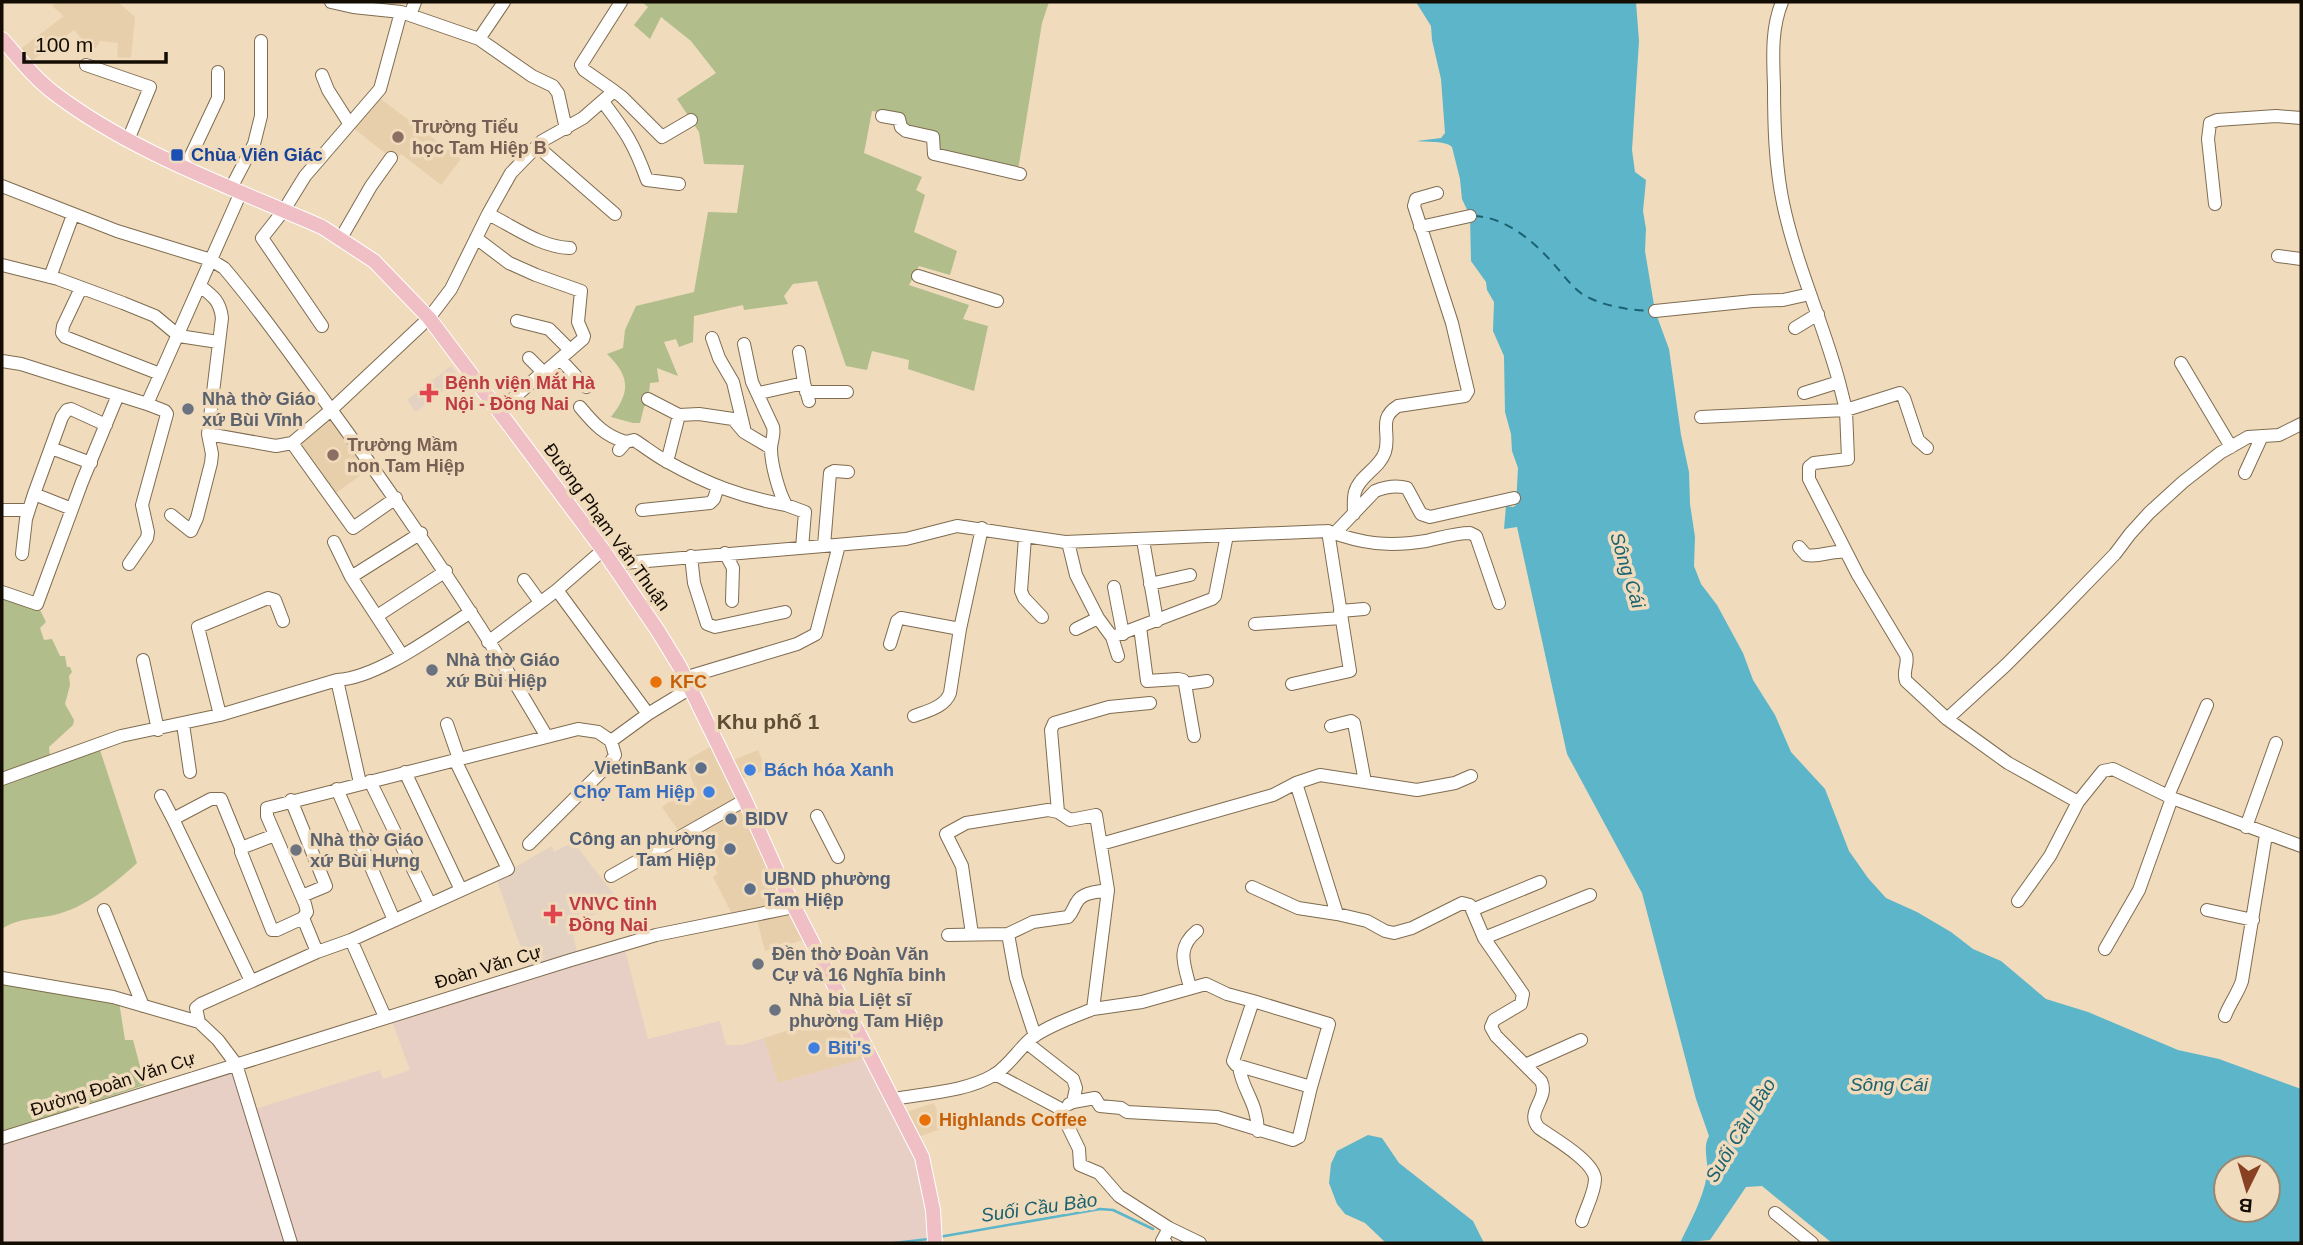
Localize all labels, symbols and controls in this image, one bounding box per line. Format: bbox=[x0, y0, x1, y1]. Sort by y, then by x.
scale bar bbox=[24, 21, 166, 65]
text: 100 m bbox=[35, 33, 93, 56]
place label: Trường Tiểu học Tam Hiệp B bbox=[412, 117, 547, 158]
marker: Trường Tiểu học Tam Hiệp B bbox=[390, 129, 406, 145]
place label: Chùa Viên Giác bbox=[191, 145, 323, 165]
marker: Chùa Viên Giác bbox=[169, 147, 185, 163]
place label: Bệnh viện Mắt Hà Nội - Đồng Nai bbox=[445, 372, 596, 414]
marker: Bệnh viện Mắt Hà Nội - Đồng Nai bbox=[419, 383, 439, 403]
place label: Nhà thờ Giáo xứ Bùi Vĩnh bbox=[202, 389, 316, 430]
marker: Nhà thờ Giáo xứ Bùi Vĩnh bbox=[180, 401, 196, 417]
place label: Trường Mầm non Tam Hiệp bbox=[347, 435, 465, 476]
street label: Đường Phạm Văn Thuận bbox=[540, 440, 674, 614]
marker: Trường Mầm non Tam Hiệp bbox=[325, 447, 341, 463]
water label: Sông Cái bbox=[1606, 530, 1649, 611]
place label: Nhà thờ Giáo xứ Bùi Hiệp bbox=[446, 650, 560, 691]
marker: Nhà thờ Giáo xứ Bùi Hiệp bbox=[424, 662, 440, 678]
place label: KFC bbox=[670, 672, 707, 692]
marker: KFC bbox=[648, 674, 664, 690]
district label: Khu phố 1 bbox=[717, 710, 820, 733]
place label: VietinBank bbox=[594, 758, 688, 778]
marker: VietinBank bbox=[693, 760, 709, 776]
place label: Bách hóa Xanh bbox=[764, 760, 894, 780]
marker: Bách hóa Xanh bbox=[742, 762, 758, 778]
place label: Chợ Tam Hiệp bbox=[574, 782, 695, 802]
marker: Chợ Tam Hiệp bbox=[701, 784, 717, 800]
place label: BIDV bbox=[745, 809, 788, 829]
marker: BIDV bbox=[723, 811, 739, 827]
place label: Công an phường Tam Hiệp bbox=[569, 829, 716, 870]
place label: Nhà thờ Giáo xứ Bùi Hưng bbox=[310, 830, 424, 871]
marker: Công an phường Tam Hiệp bbox=[722, 841, 738, 857]
marker: Nhà thờ Giáo xứ Bùi Hưng bbox=[288, 842, 304, 858]
place label: UBND phường Tam Hiệp bbox=[764, 869, 891, 910]
marker: UBND phường Tam Hiệp bbox=[742, 881, 758, 897]
place label: VNVC tỉnh Đồng Nai bbox=[569, 894, 657, 935]
marker: VNVC tỉnh Đồng Nai bbox=[543, 904, 563, 924]
street label: Đoàn Văn Cự bbox=[432, 941, 544, 993]
place label: Đền thờ Đoàn Văn Cự và 16 Nghĩa binh bbox=[772, 944, 946, 985]
marker: Đền thờ Đoàn Văn Cự và 16 Nghĩa binh bbox=[750, 956, 766, 972]
place label: Nhà bia Liệt sĩ phường Tam Hiệp bbox=[789, 990, 944, 1031]
marker: Nhà bia Liệt sĩ phường Tam Hiệp bbox=[767, 1002, 783, 1018]
place label: Biti's bbox=[828, 1038, 871, 1058]
marker: Biti's bbox=[806, 1040, 822, 1056]
street label: Đường Đoàn Văn Cự bbox=[28, 1048, 198, 1120]
water label: Sông Cái bbox=[1850, 1074, 1929, 1095]
water label: Suối Cầu Bào bbox=[1701, 1075, 1780, 1186]
place label: Highlands Coffee bbox=[939, 1110, 1087, 1130]
marker: Highlands Coffee bbox=[917, 1112, 933, 1128]
north arrow bbox=[2212, 1154, 2282, 1224]
water label: Suối Cầu Bào bbox=[980, 1189, 1099, 1226]
text: B bbox=[2238, 1194, 2253, 1216]

